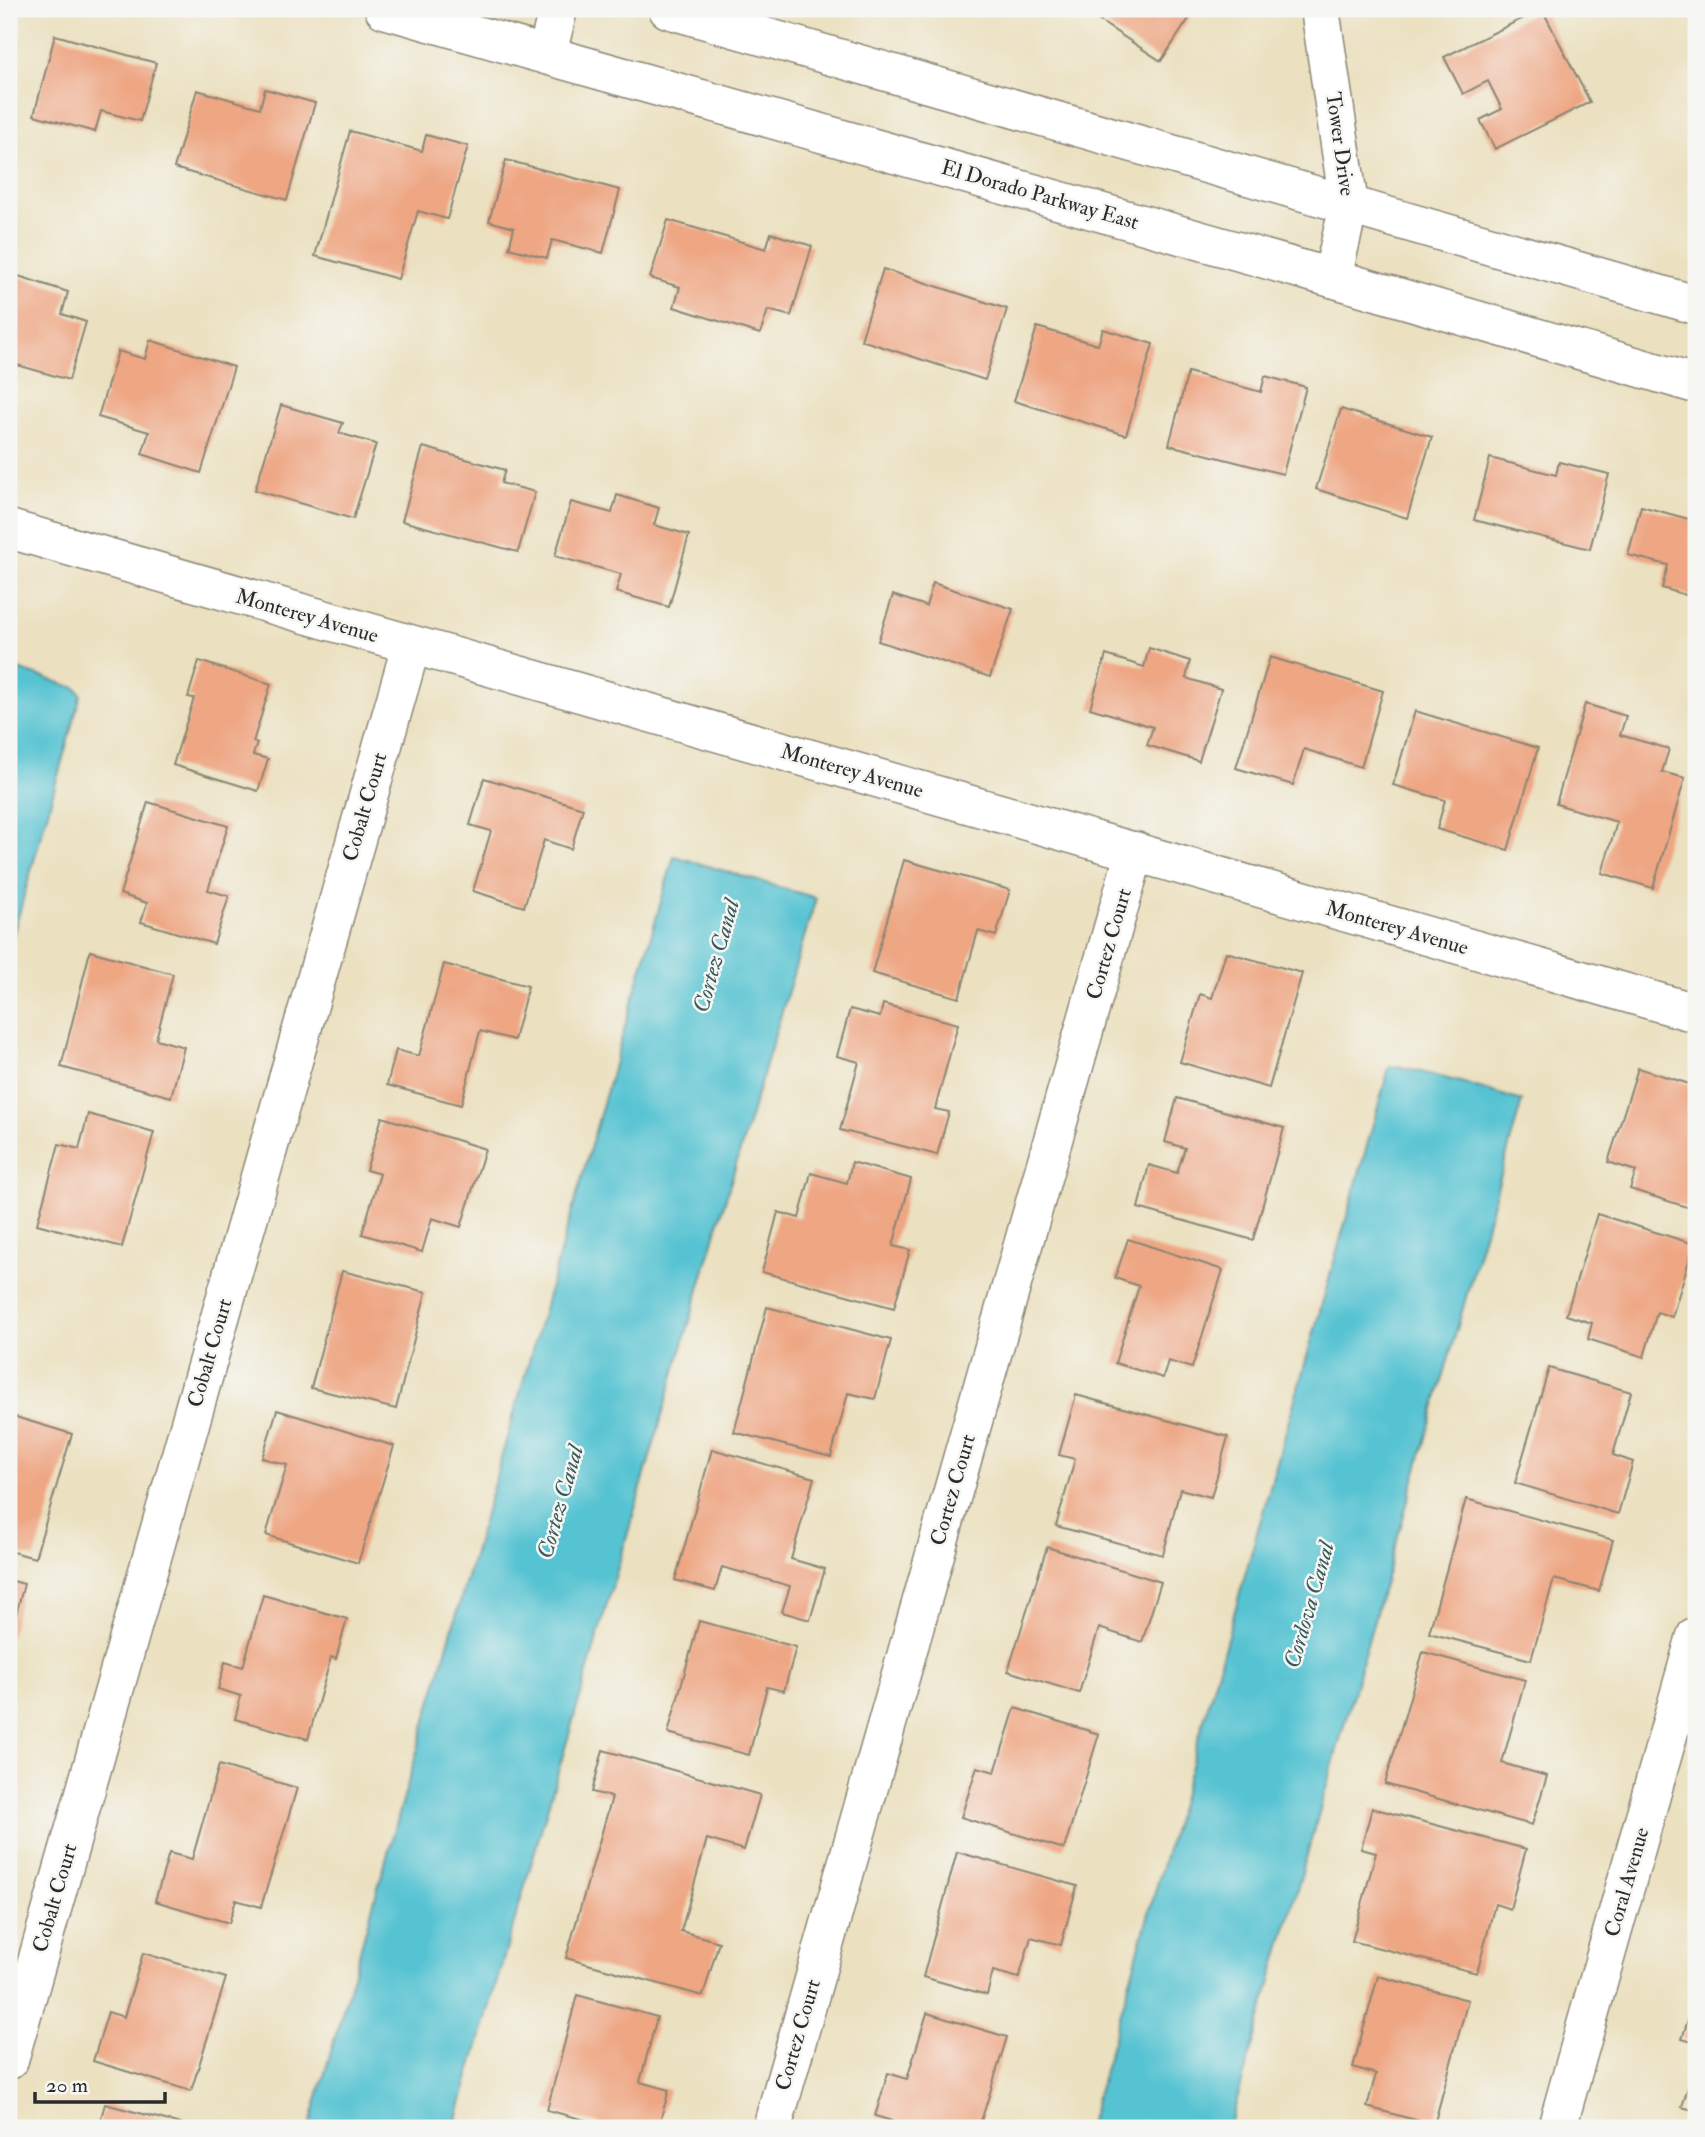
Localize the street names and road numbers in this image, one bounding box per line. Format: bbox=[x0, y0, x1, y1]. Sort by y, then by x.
street label: Tower Drive bbox=[1319, 90, 1361, 198]
street label: El Dorado Parkway East bbox=[938, 154, 1142, 236]
street label: Monterey Avenue bbox=[232, 583, 382, 649]
street label: Monterey Avenue bbox=[777, 738, 927, 804]
street label: Cobalt Court bbox=[337, 749, 393, 864]
street label: Cortez Court bbox=[1080, 885, 1138, 1003]
street label: Monterey Avenue bbox=[1322, 895, 1472, 961]
street label: Cobalt Court bbox=[182, 1295, 238, 1410]
street label: Cortez Court bbox=[924, 1431, 982, 1549]
street label: Coral Avenue bbox=[1599, 1824, 1656, 1940]
street label: Cobalt Court bbox=[27, 1840, 83, 1955]
street label: Cortez Court bbox=[769, 1976, 827, 2094]

